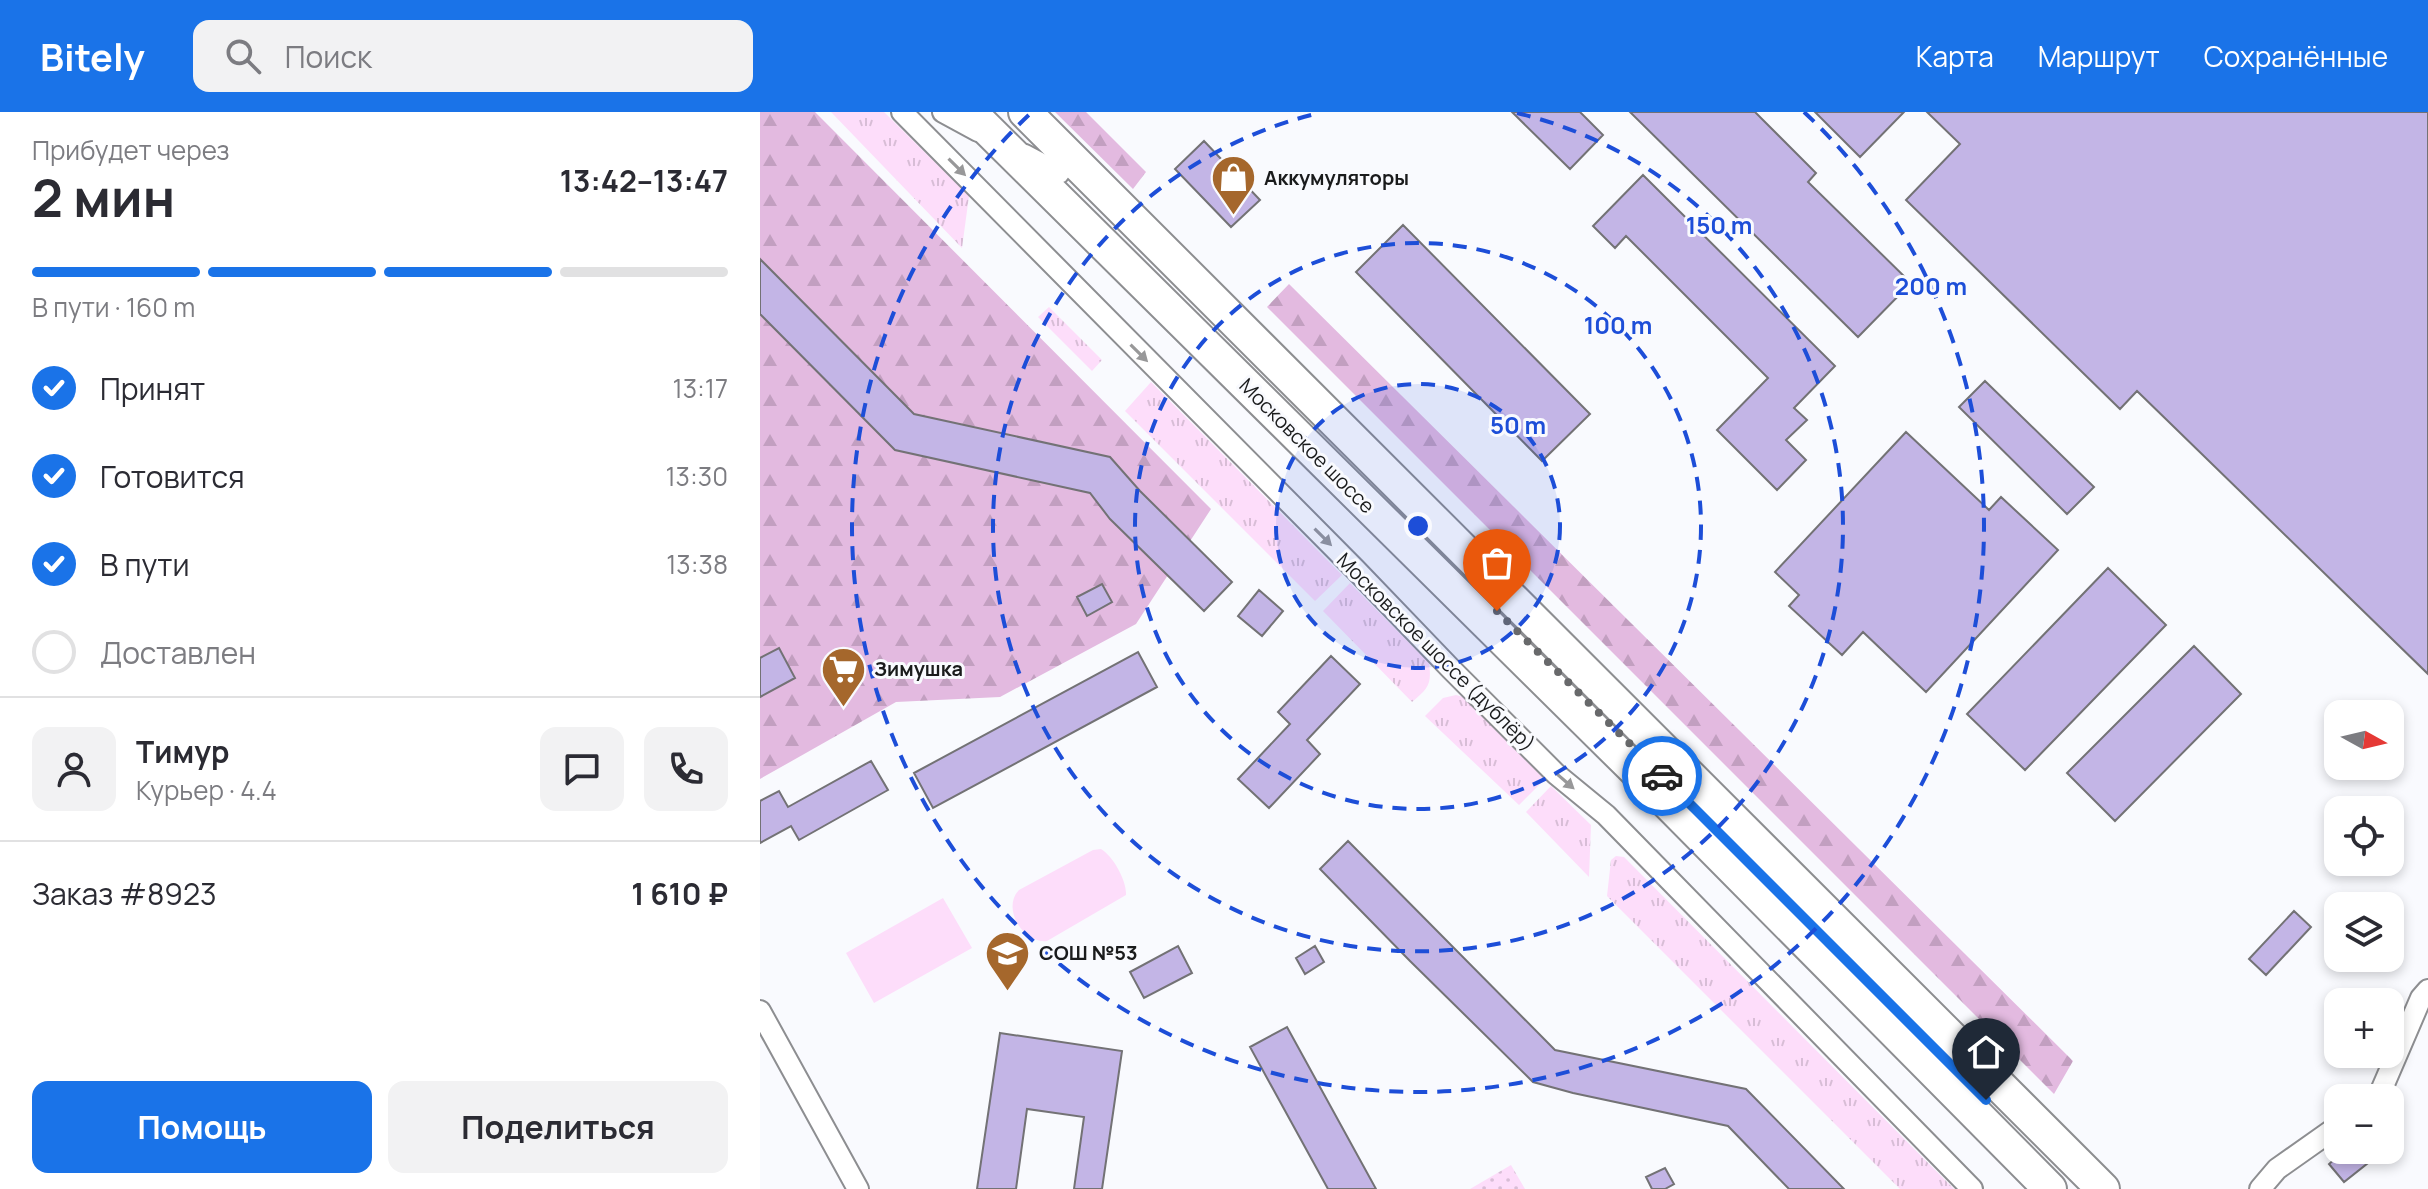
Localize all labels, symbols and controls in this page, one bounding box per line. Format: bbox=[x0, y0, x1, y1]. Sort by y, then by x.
search box bbox=[193, 20, 753, 92]
text: Bitely bbox=[40, 30, 145, 82]
icon: search bbox=[221, 34, 265, 78]
text: Поиск bbox=[285, 36, 372, 77]
text: Карта bbox=[1916, 37, 1994, 75]
text: Маршрут bbox=[2038, 37, 2160, 75]
text: Сохранённые bbox=[2204, 37, 2388, 75]
text: Прибудет через bbox=[32, 132, 230, 168]
shop icon: Аккумуляторы bbox=[1209, 154, 1257, 217]
one-way arrow bbox=[947, 157, 966, 176]
text: 13:42–13:47 bbox=[560, 160, 728, 201]
text: 2 мин bbox=[32, 162, 175, 233]
place label: Аккумуляторы bbox=[1264, 164, 1409, 191]
text: 150 m bbox=[1686, 208, 1752, 241]
text: 200 m bbox=[1895, 269, 1967, 302]
text: В пути · 160 m bbox=[32, 289, 195, 325]
text: 100 m bbox=[1584, 308, 1652, 341]
one-way arrow bbox=[1129, 343, 1148, 362]
icon: check bbox=[32, 366, 76, 410]
text: Принят bbox=[100, 368, 205, 409]
text: 13:17 bbox=[673, 370, 728, 406]
street label: Московское шоссе bbox=[1234, 372, 1381, 519]
text: 50 m bbox=[1490, 408, 1546, 441]
icon: check bbox=[32, 454, 76, 498]
text: Готовится bbox=[100, 456, 245, 497]
text: 13:30 bbox=[665, 458, 728, 494]
centre of rings bbox=[1404, 512, 1432, 540]
one-way arrow bbox=[1313, 527, 1332, 546]
pin bbox=[1463, 529, 1531, 611]
icon: bag bbox=[1475, 541, 1519, 585]
icon: check bbox=[32, 542, 76, 586]
text: В пути bbox=[100, 544, 190, 585]
text: 13:38 bbox=[666, 546, 728, 582]
street label: Московское шоссе (дублёр) bbox=[1331, 547, 1541, 757]
text: Доставлен bbox=[100, 632, 256, 673]
supermarket icon: Зимушка bbox=[819, 645, 867, 708]
place label: Зимушка bbox=[874, 655, 963, 682]
north arrow bbox=[2324, 700, 2404, 780]
map controls bbox=[2324, 700, 2404, 1164]
button: person bbox=[32, 727, 116, 811]
button: chat bbox=[540, 727, 624, 811]
button: phone bbox=[644, 727, 728, 811]
text: Тимур bbox=[136, 731, 229, 772]
courier bbox=[1622, 736, 1702, 816]
icon: car bbox=[1640, 754, 1684, 798]
text: Курьер · 4.4 bbox=[136, 772, 277, 808]
one-way arrow bbox=[1555, 772, 1575, 789]
button: locate bbox=[2324, 796, 2404, 876]
text: Заказ #8923 bbox=[32, 873, 217, 914]
text: 1 610 ₽ bbox=[631, 873, 728, 914]
button: layers bbox=[2324, 892, 2404, 972]
school or university icon: СОШ №53 bbox=[984, 929, 1032, 992]
place label: СОШ №53 bbox=[1039, 939, 1138, 966]
button: + bbox=[2324, 988, 2404, 1068]
pin bbox=[1952, 1018, 2020, 1100]
icon: home bbox=[1964, 1030, 2008, 1074]
button: Помощь bbox=[32, 1081, 372, 1173]
button: Поделиться bbox=[388, 1081, 728, 1173]
button: − bbox=[2324, 1084, 2404, 1164]

